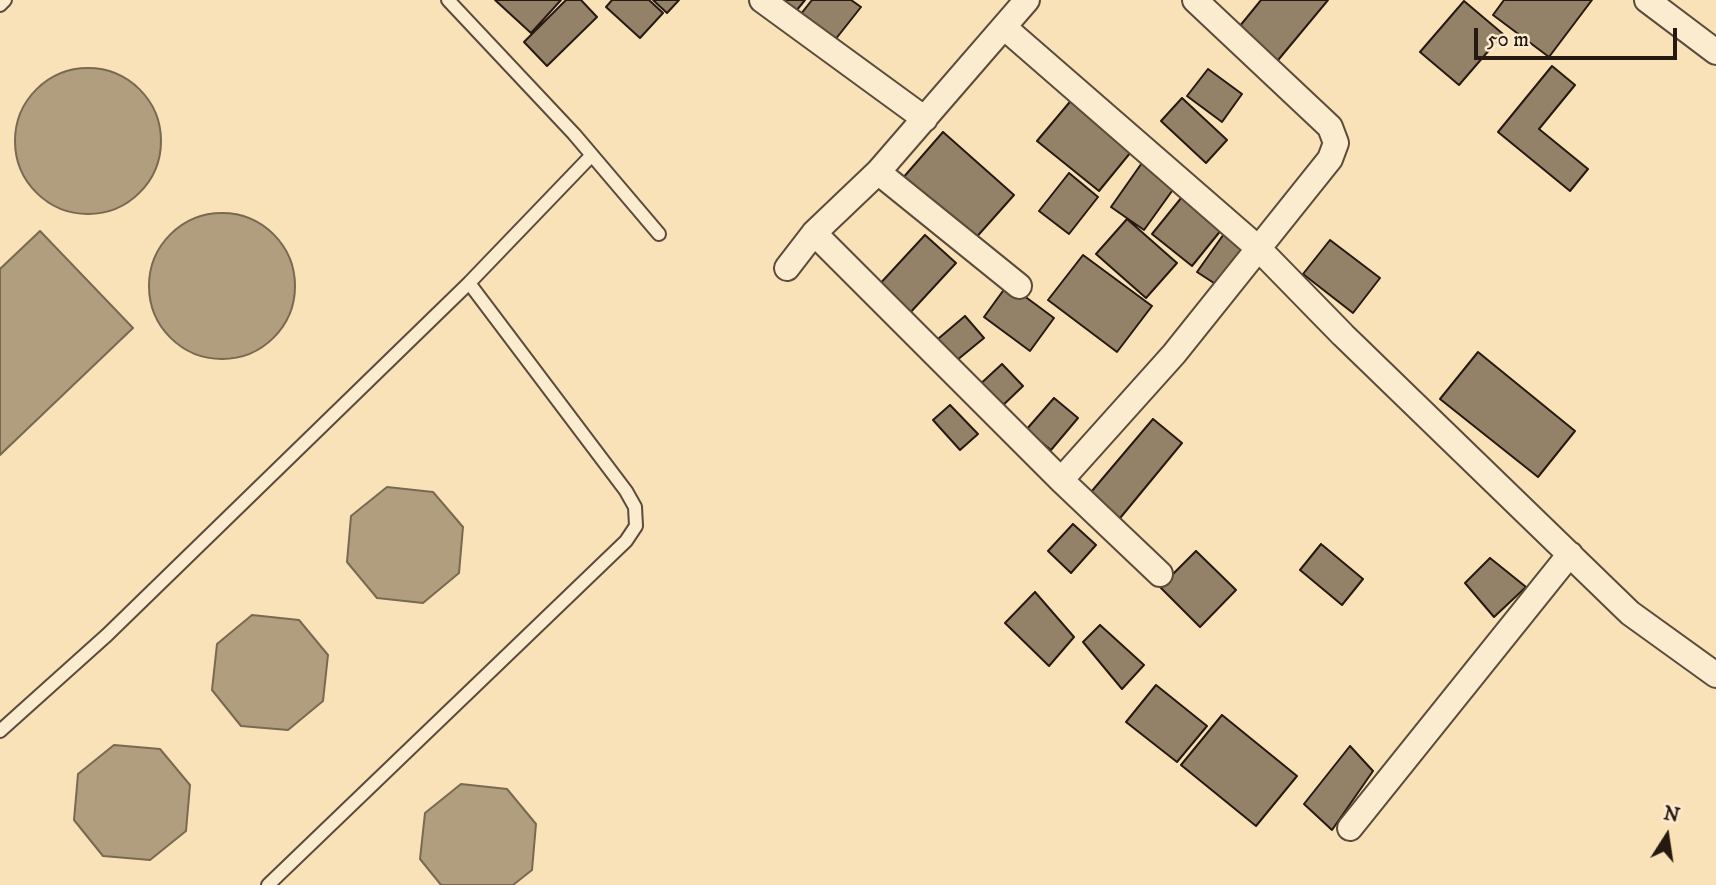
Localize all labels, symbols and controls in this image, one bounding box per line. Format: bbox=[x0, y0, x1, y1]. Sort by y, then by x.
scale bar bbox=[1478, 14, 1681, 58]
text: 50 m bbox=[1487, 27, 1529, 53]
north arrow bbox=[1632, 801, 1702, 871]
text: N bbox=[1661, 802, 1681, 828]

